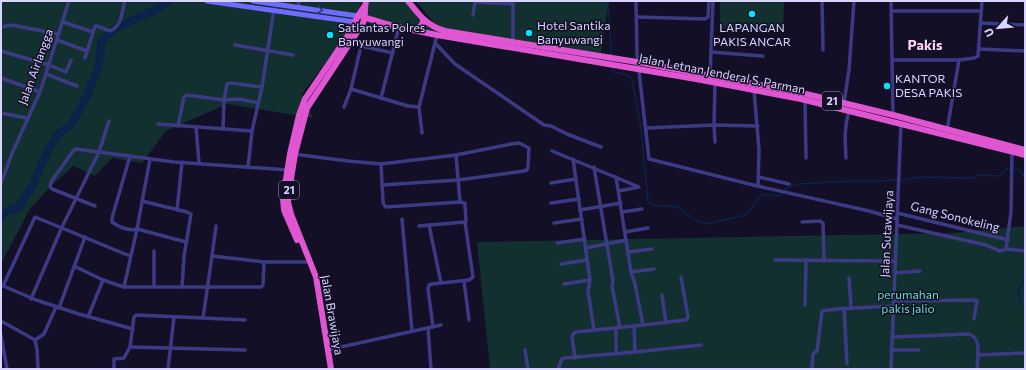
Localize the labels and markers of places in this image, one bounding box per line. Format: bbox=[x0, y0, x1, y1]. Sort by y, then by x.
marker: LAPANGAN PAKIS ANCAR bbox=[747, 9, 757, 19]
place label: Hotel Santika Banyuwangi bbox=[537, 18, 611, 46]
place label: Satlantas Polres Banyuwangi bbox=[338, 20, 425, 48]
place label: LAPANGAN PAKIS ANCAR bbox=[713, 20, 791, 48]
marker: Hotel Santika Banyuwangi bbox=[524, 28, 534, 38]
marker: Satlantas Polres Banyuwangi bbox=[325, 30, 335, 40]
place label: KANTOR DESA PAKIS bbox=[895, 71, 962, 99]
marker: KANTOR DESA PAKIS bbox=[882, 81, 892, 91]

